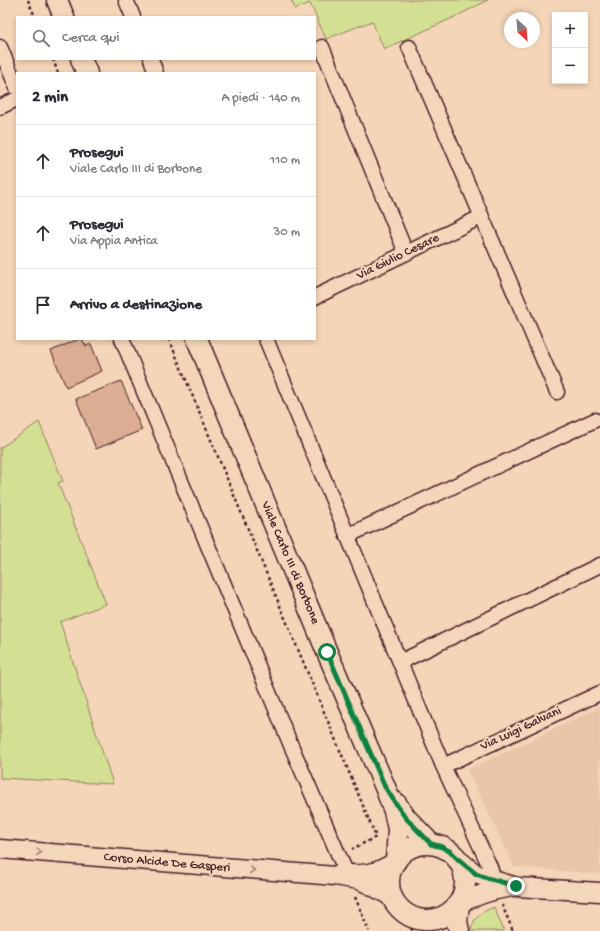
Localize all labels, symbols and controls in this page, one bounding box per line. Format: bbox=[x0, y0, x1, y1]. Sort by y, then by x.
north arrow bbox=[504, 12, 540, 48]
map controls bbox=[552, 12, 588, 84]
button: + bbox=[552, 12, 588, 48]
search box bbox=[16, 16, 316, 60]
icon: search bbox=[30, 27, 52, 49]
text: Cerca qui bbox=[62, 29, 119, 47]
button: − bbox=[552, 48, 588, 84]
text: 2 min bbox=[32, 88, 68, 108]
text: A piedi · 140 m bbox=[222, 91, 300, 106]
text: Prosegui bbox=[70, 144, 123, 162]
icon: ahead bbox=[32, 150, 54, 172]
text: 110 m bbox=[270, 153, 300, 168]
text: Viale Carlo III di Borbone bbox=[70, 162, 202, 177]
text: Prosegui bbox=[70, 216, 123, 234]
icon: ahead bbox=[32, 222, 54, 244]
text: 30 m bbox=[274, 225, 300, 240]
street label: Via Giulio Cesare bbox=[353, 230, 442, 284]
text: Via Appia Antica bbox=[70, 234, 158, 249]
icon: arrive bbox=[32, 294, 54, 316]
text: Arrivo a destinazione bbox=[70, 296, 202, 314]
street label: Viale Carlo III di Borbone bbox=[257, 498, 323, 627]
route start bbox=[318, 643, 336, 661]
street label: Via Luigi Galvani bbox=[477, 704, 564, 755]
one-way arrow bbox=[36, 848, 42, 857]
street label: Corso Alcide De Gasperi bbox=[103, 850, 231, 876]
one-way arrow bbox=[249, 865, 255, 874]
route end bbox=[507, 877, 525, 895]

